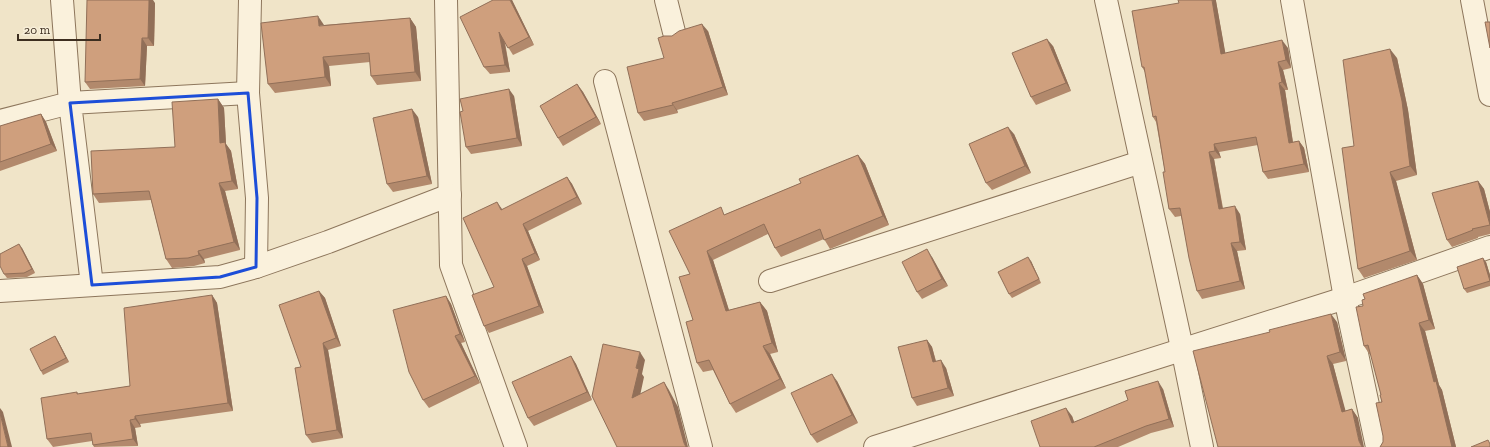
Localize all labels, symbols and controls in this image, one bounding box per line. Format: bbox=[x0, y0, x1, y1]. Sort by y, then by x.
scale bar bbox=[18, 16, 100, 42]
text: 20 m bbox=[24, 23, 51, 37]

